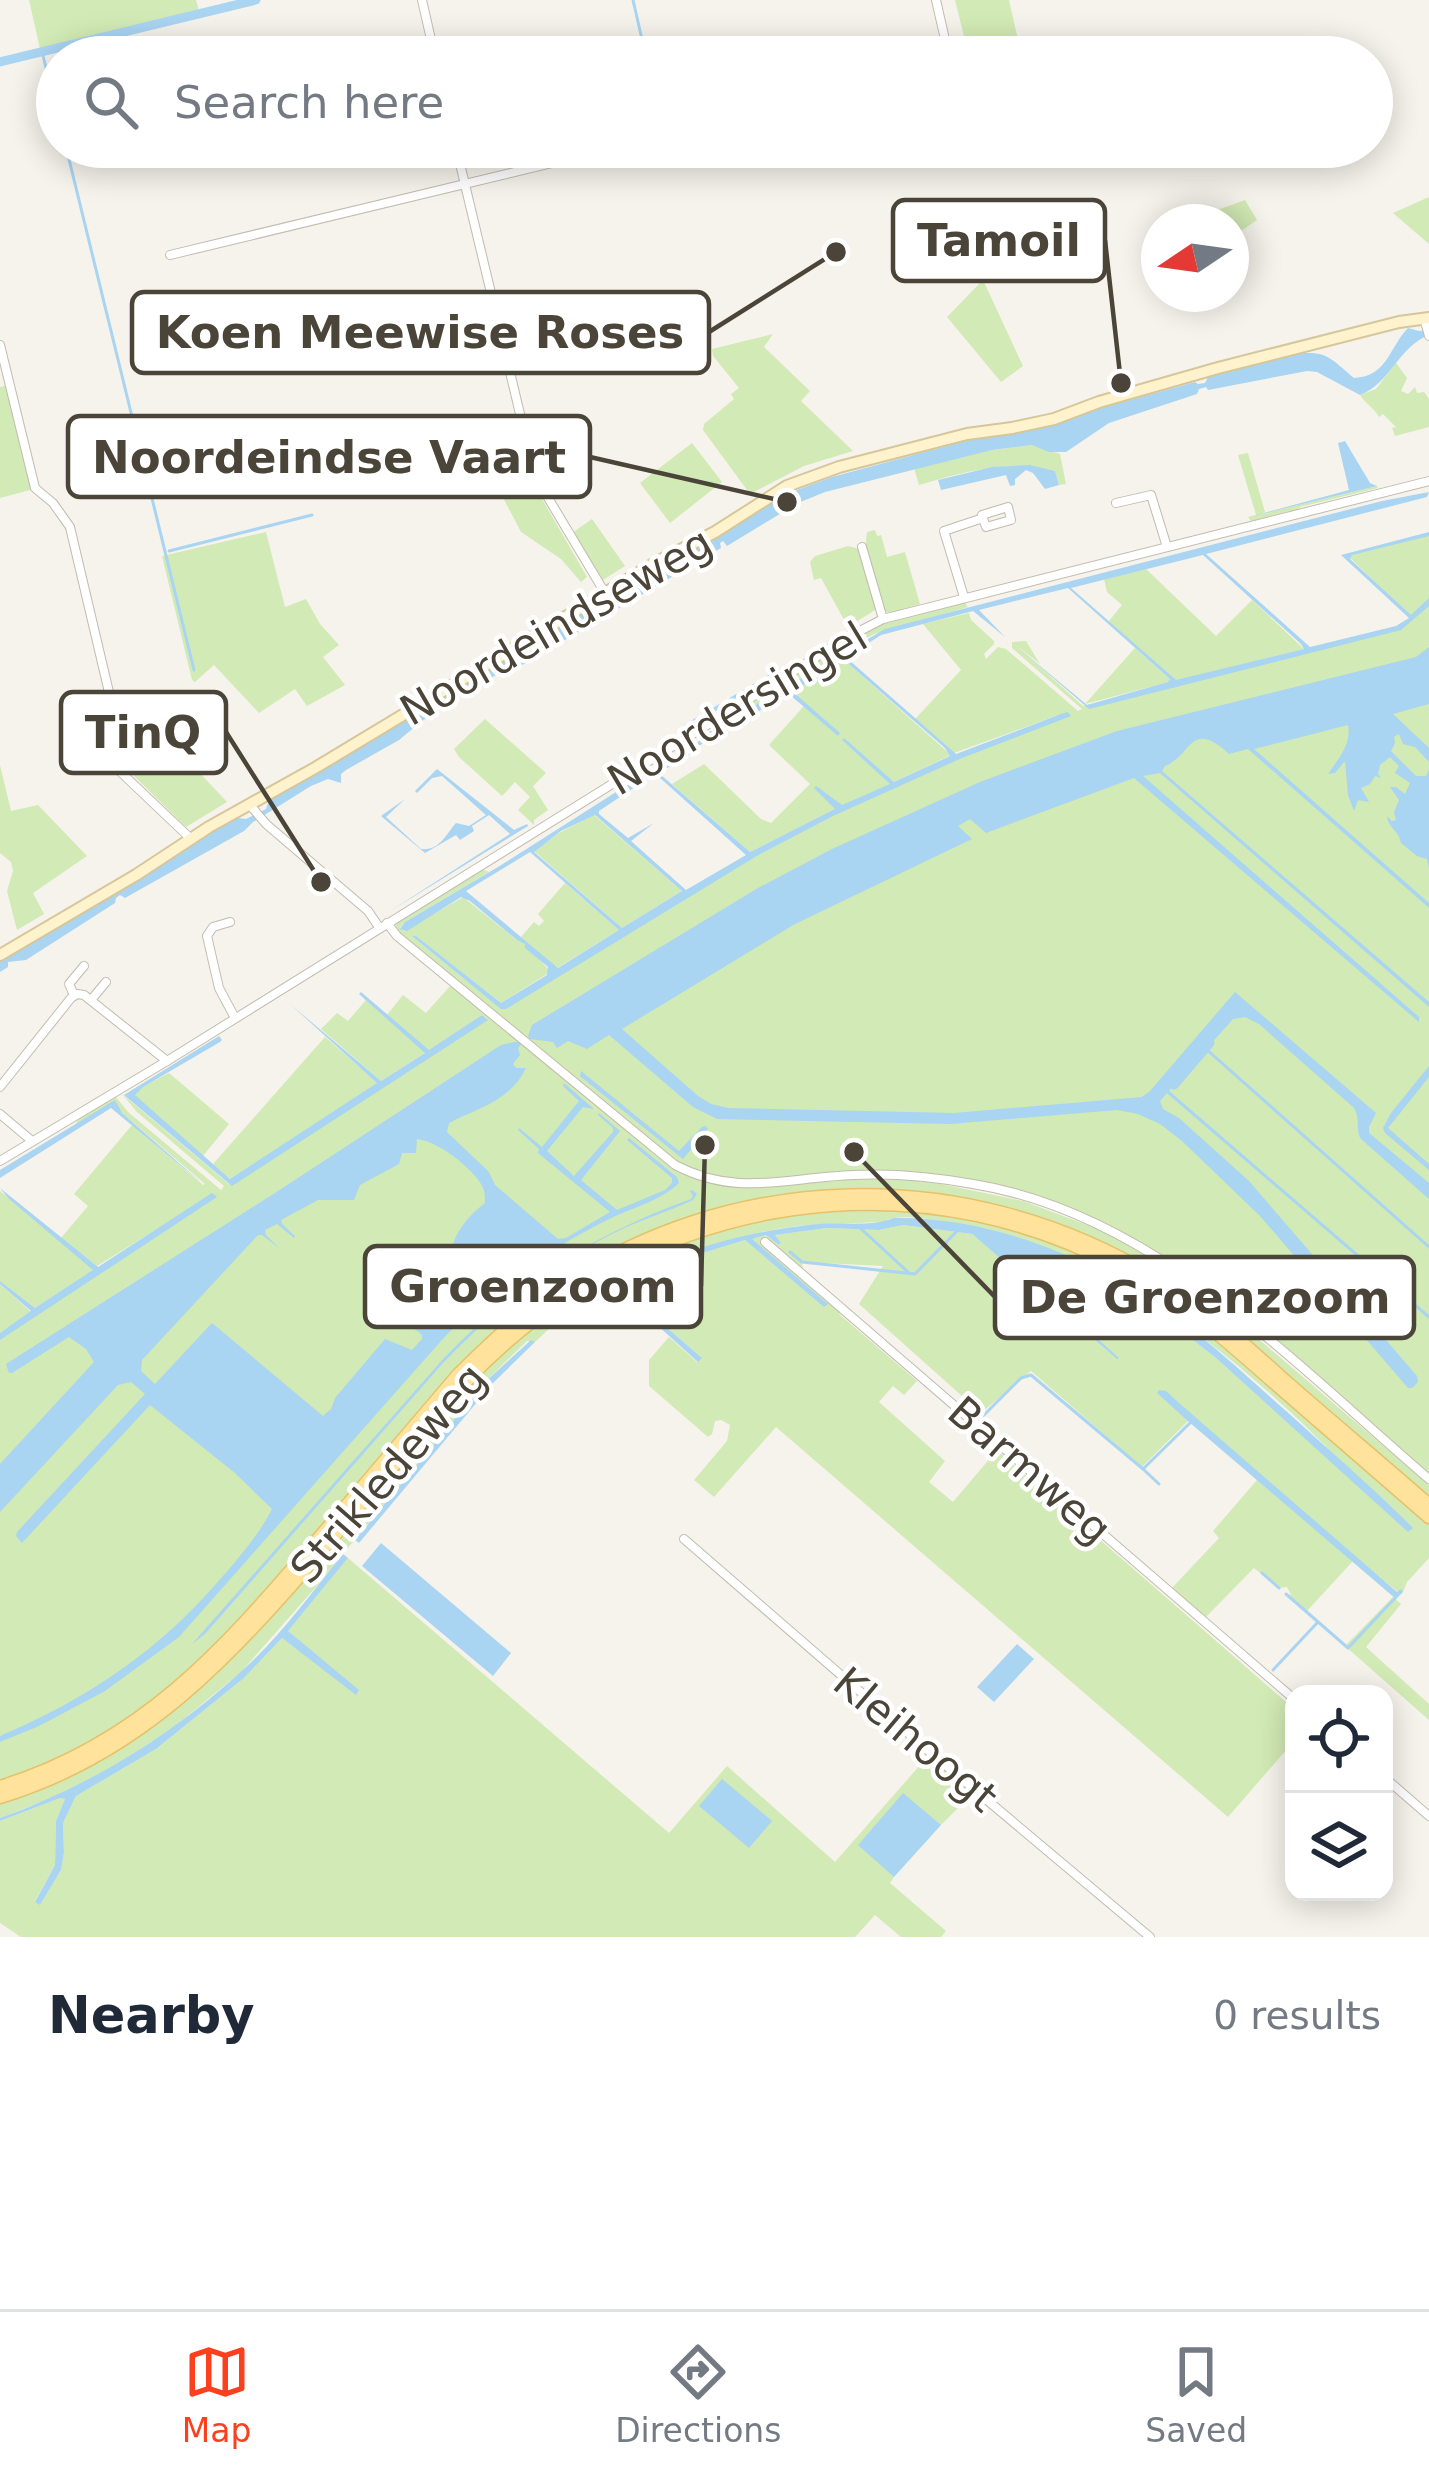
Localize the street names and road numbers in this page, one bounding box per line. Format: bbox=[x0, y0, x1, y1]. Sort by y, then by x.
street label: Noordeindseweg bbox=[392, 517, 721, 735]
street label: Noordersingel bbox=[599, 612, 876, 805]
street label: Strikledeweg bbox=[280, 1354, 497, 1593]
street label: Barmweg bbox=[939, 1387, 1121, 1554]
street label: Kleihoogt bbox=[824, 1657, 1007, 1822]

